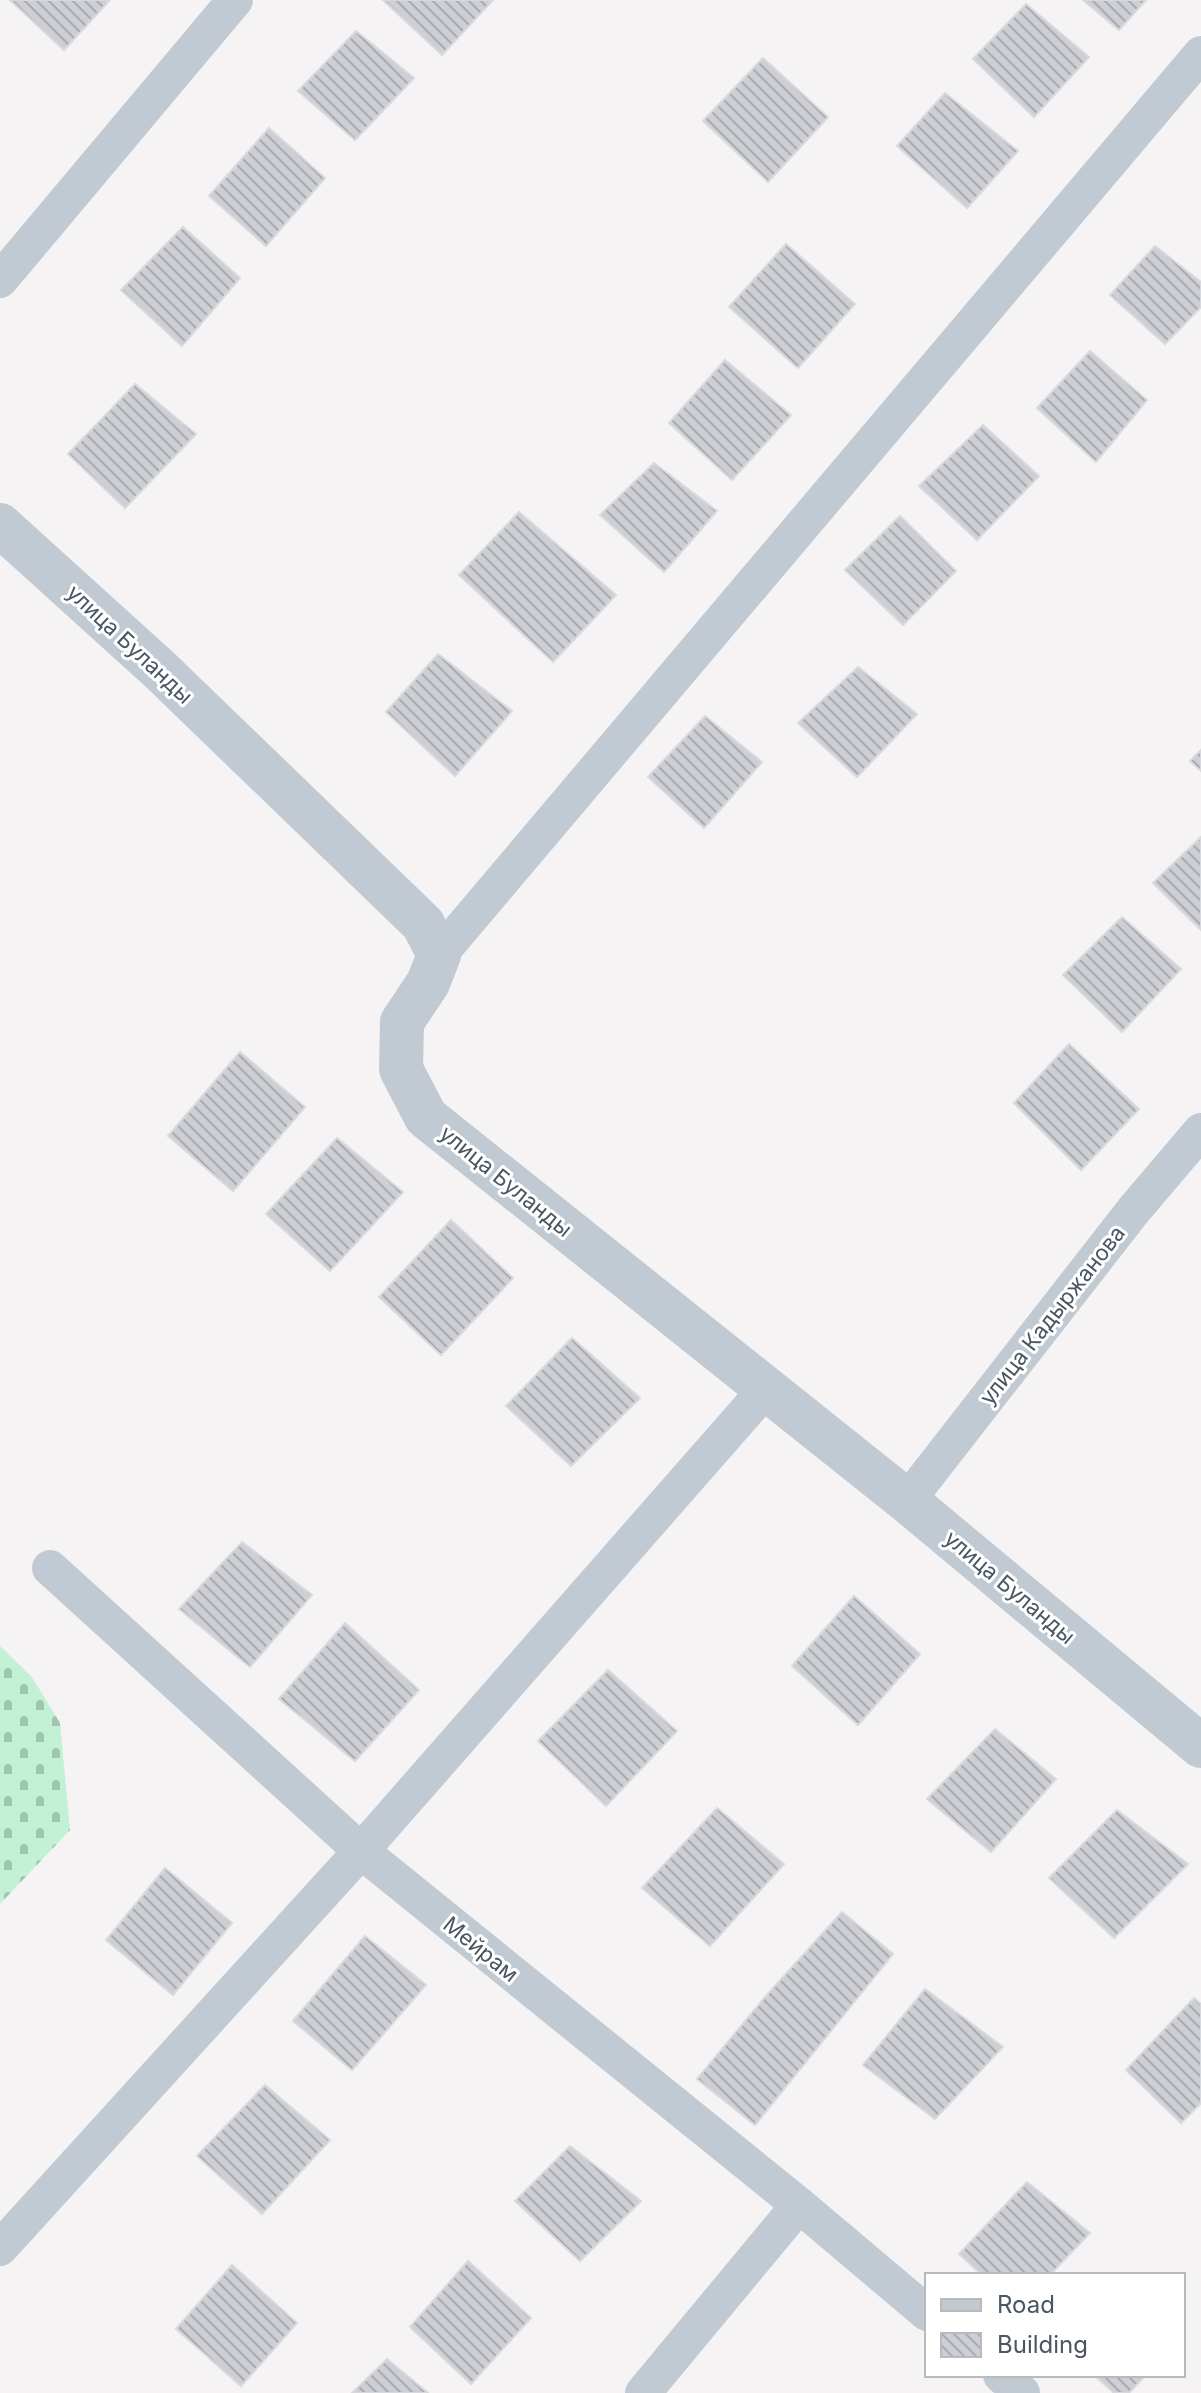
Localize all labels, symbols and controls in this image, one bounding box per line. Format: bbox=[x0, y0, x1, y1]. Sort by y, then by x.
street label: улица Буланды bbox=[62, 579, 198, 709]
street label: улица Буланды bbox=[435, 1120, 577, 1242]
street label: улица Кадыржанова bbox=[974, 1220, 1130, 1410]
street label: улица Буланды bbox=[939, 1525, 1081, 1649]
street label: Мейрам bbox=[438, 1911, 524, 1987]
legend bbox=[925, 2273, 1185, 2377]
text: Road bbox=[997, 2290, 1055, 2319]
text: Building bbox=[997, 2330, 1088, 2359]

